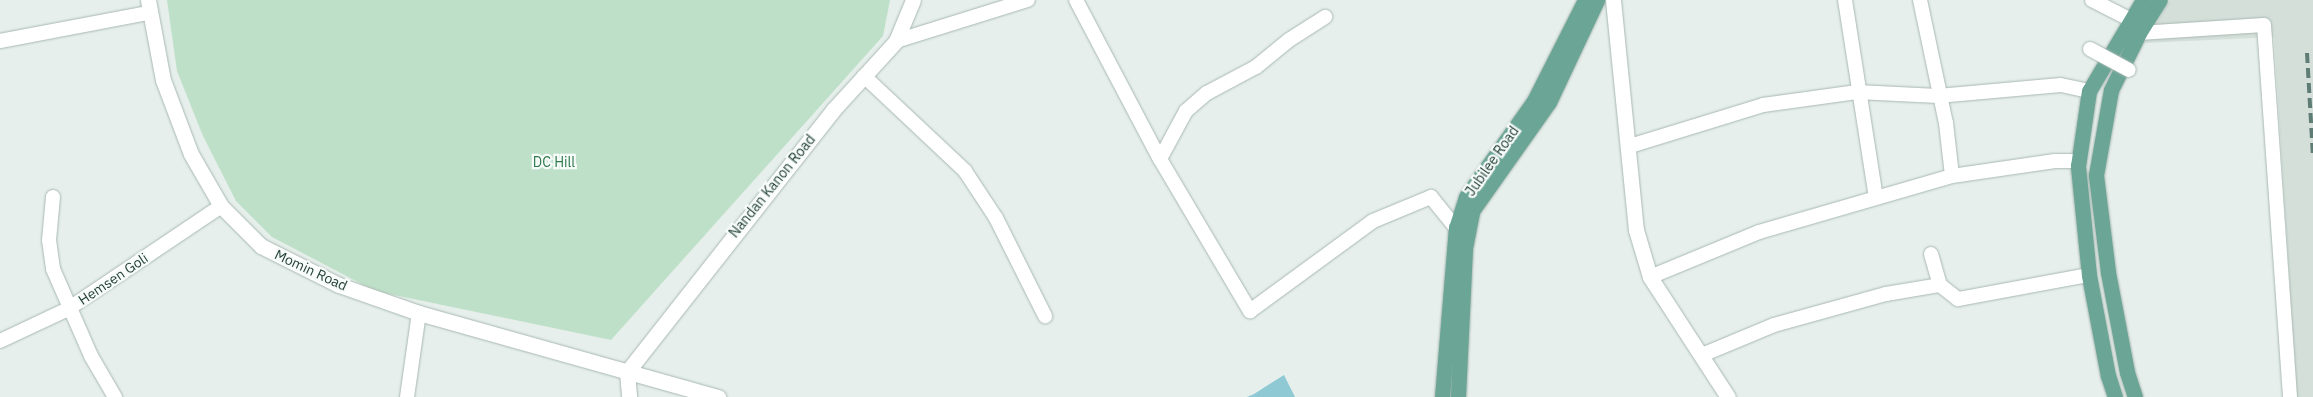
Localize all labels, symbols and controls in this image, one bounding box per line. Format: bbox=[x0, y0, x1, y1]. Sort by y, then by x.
street label: Jubilee Road bbox=[1462, 123, 1522, 199]
street label: Nandan Kanon Road bbox=[725, 131, 819, 241]
park label: DC Hill bbox=[533, 154, 575, 170]
street label: Momin Road bbox=[272, 246, 350, 294]
street label: Hemsen Goli bbox=[75, 250, 151, 308]

